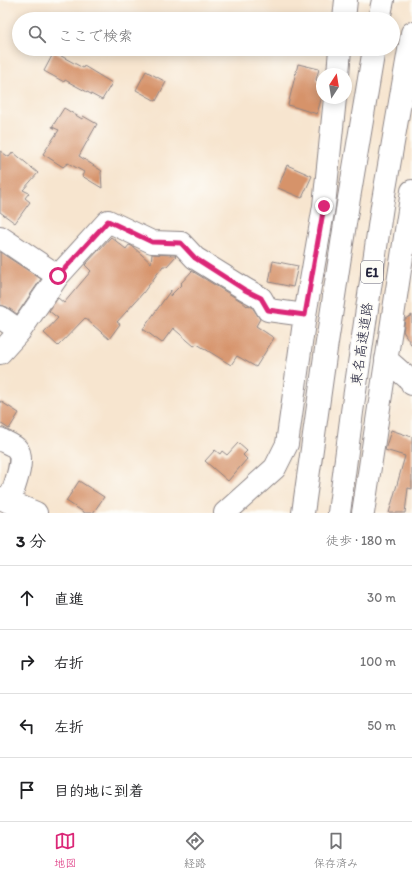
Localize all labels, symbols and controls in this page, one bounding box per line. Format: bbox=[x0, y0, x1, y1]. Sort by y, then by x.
search box bbox=[12, 12, 400, 56]
icon: search bbox=[26, 23, 48, 45]
text: ここで検索 bbox=[58, 27, 133, 45]
north arrow bbox=[316, 68, 352, 104]
route end bbox=[315, 197, 333, 215]
road number: E1 bbox=[361, 261, 383, 283]
route start bbox=[49, 267, 67, 285]
street label: 東名高速道路 bbox=[348, 301, 376, 387]
text: 3 分 bbox=[16, 531, 46, 551]
text: 徒歩 · 180 m bbox=[326, 533, 396, 548]
icon: ahead bbox=[16, 587, 38, 609]
text: 直進 bbox=[54, 590, 84, 608]
text: 30 m bbox=[367, 590, 396, 605]
icon: right bbox=[16, 651, 38, 673]
text: 右折 bbox=[54, 654, 84, 672]
text: 100 m bbox=[360, 654, 396, 669]
icon: left bbox=[16, 715, 38, 737]
text: 左折 bbox=[54, 718, 84, 736]
text: 50 m bbox=[367, 718, 396, 733]
icon: arrive bbox=[16, 779, 38, 801]
text: 目的地に到着 bbox=[54, 782, 144, 800]
tab: 地図 bbox=[54, 830, 76, 870]
tab: 経路 bbox=[184, 830, 206, 870]
tab: 保存済み bbox=[314, 830, 358, 870]

